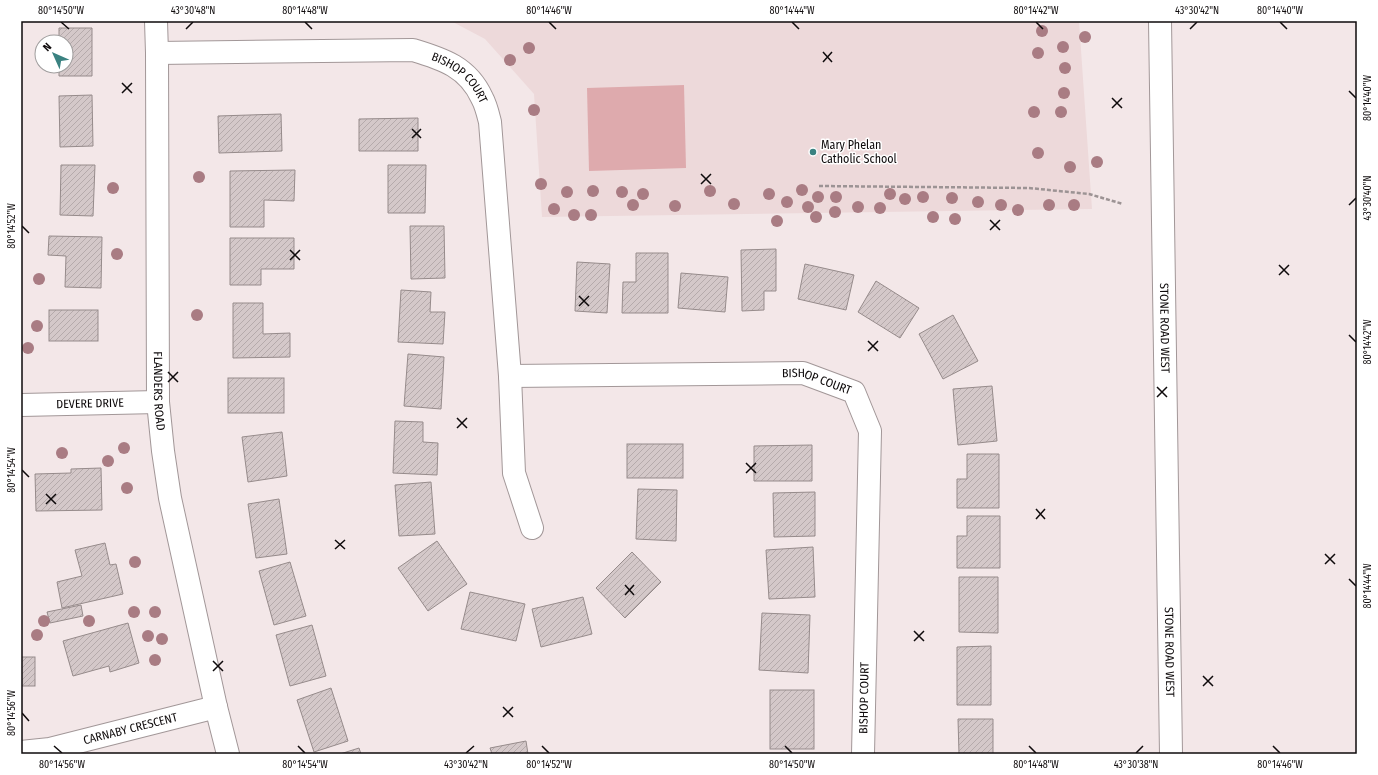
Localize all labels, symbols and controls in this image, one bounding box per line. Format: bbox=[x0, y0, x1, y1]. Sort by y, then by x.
text: 80°14'50"W bbox=[38, 5, 85, 17]
text: 43°30'48"N bbox=[171, 5, 215, 17]
text: 80°14'48"W bbox=[282, 5, 328, 17]
text: 80°14'46"W bbox=[526, 5, 572, 17]
text: 80°14'44"W bbox=[769, 5, 815, 17]
text: 80°14'42"W bbox=[1013, 5, 1059, 17]
text: 43°30'42"N bbox=[1175, 5, 1219, 17]
text: 80°14'40"W bbox=[1257, 5, 1303, 17]
north arrow bbox=[34, 34, 74, 74]
text: N bbox=[40, 40, 54, 54]
street label: BISHOP COURT bbox=[430, 49, 491, 106]
text: 80°14'40"W bbox=[1362, 75, 1374, 121]
place label: Mary Phelan Catholic School bbox=[821, 138, 897, 166]
marker: Mary Phelan Catholic School bbox=[808, 147, 818, 157]
text: 43°30'40"N bbox=[1362, 176, 1374, 220]
text: 80°14'52"W bbox=[6, 203, 18, 249]
street label: STONE ROAD WEST bbox=[1157, 283, 1172, 373]
text: 80°14'42"W bbox=[1362, 319, 1374, 365]
street label: FLANDERS ROAD bbox=[151, 351, 168, 431]
street label: BISHOP COURT bbox=[782, 366, 854, 398]
street label: DEVERE DRIVE bbox=[56, 396, 124, 411]
text: 80°14'54"W bbox=[6, 447, 18, 493]
text: 80°14'44"W bbox=[1362, 563, 1374, 609]
street label: STONE ROAD WEST bbox=[1162, 607, 1177, 697]
street label: BISHOP COURT bbox=[856, 662, 872, 734]
text: 80°14'56"W bbox=[6, 690, 18, 736]
street label: CARNABY CRESCENT bbox=[82, 710, 179, 747]
text: 80°14'56"W bbox=[39, 759, 85, 771]
text: 80°14'54"W bbox=[282, 759, 328, 771]
text: 43°30'42"N bbox=[444, 759, 488, 771]
text: 80°14'52"W bbox=[526, 759, 572, 771]
text: 80°14'50"W bbox=[769, 759, 816, 771]
text: 80°14'48"W bbox=[1013, 759, 1059, 771]
text: 43°30'38"N bbox=[1114, 759, 1158, 771]
text: 80°14'46"W bbox=[1257, 759, 1303, 771]

